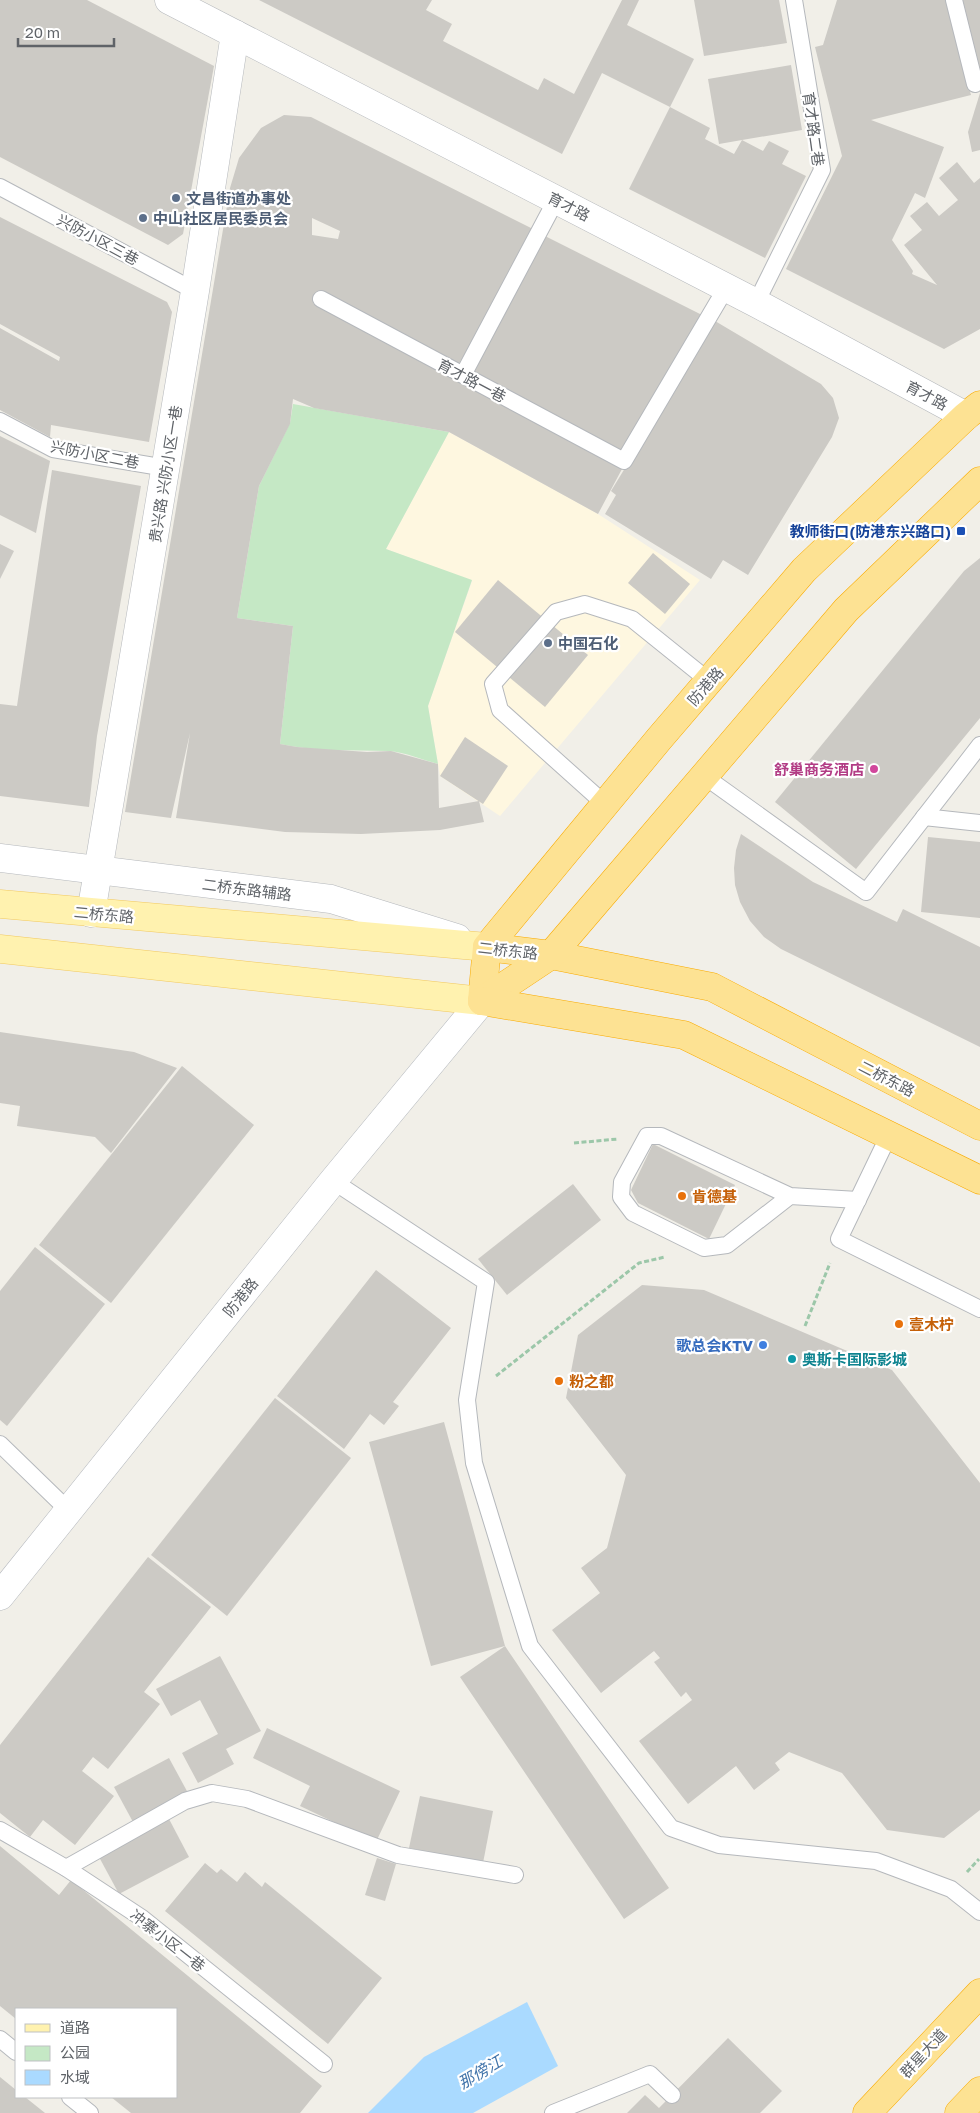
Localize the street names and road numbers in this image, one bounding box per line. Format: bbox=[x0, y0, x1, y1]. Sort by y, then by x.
street label: 育才路二巷 bbox=[800, 91, 828, 167]
street label: 育才路 bbox=[545, 188, 593, 224]
street label: 兴防小区三巷 bbox=[54, 210, 142, 268]
street label: 育才路一巷 bbox=[435, 354, 509, 406]
street label: 育才路 bbox=[903, 376, 951, 414]
street label: 贵兴路 兴防小区一巷 bbox=[145, 404, 185, 544]
street label: 兴防小区二巷 bbox=[49, 437, 141, 471]
street label: 防港路 bbox=[683, 663, 727, 709]
street label: 二桥东路辅路 bbox=[201, 875, 293, 903]
street label: 二桥东路 bbox=[73, 902, 135, 926]
street label: 二桥东路 bbox=[477, 938, 539, 962]
street label: 二桥东路 bbox=[856, 1056, 918, 1100]
street label: 防港路 bbox=[219, 1274, 261, 1320]
street label: 冲寨小区一巷 bbox=[127, 1905, 209, 1975]
street label: 群星大道 bbox=[896, 2025, 950, 2081]

